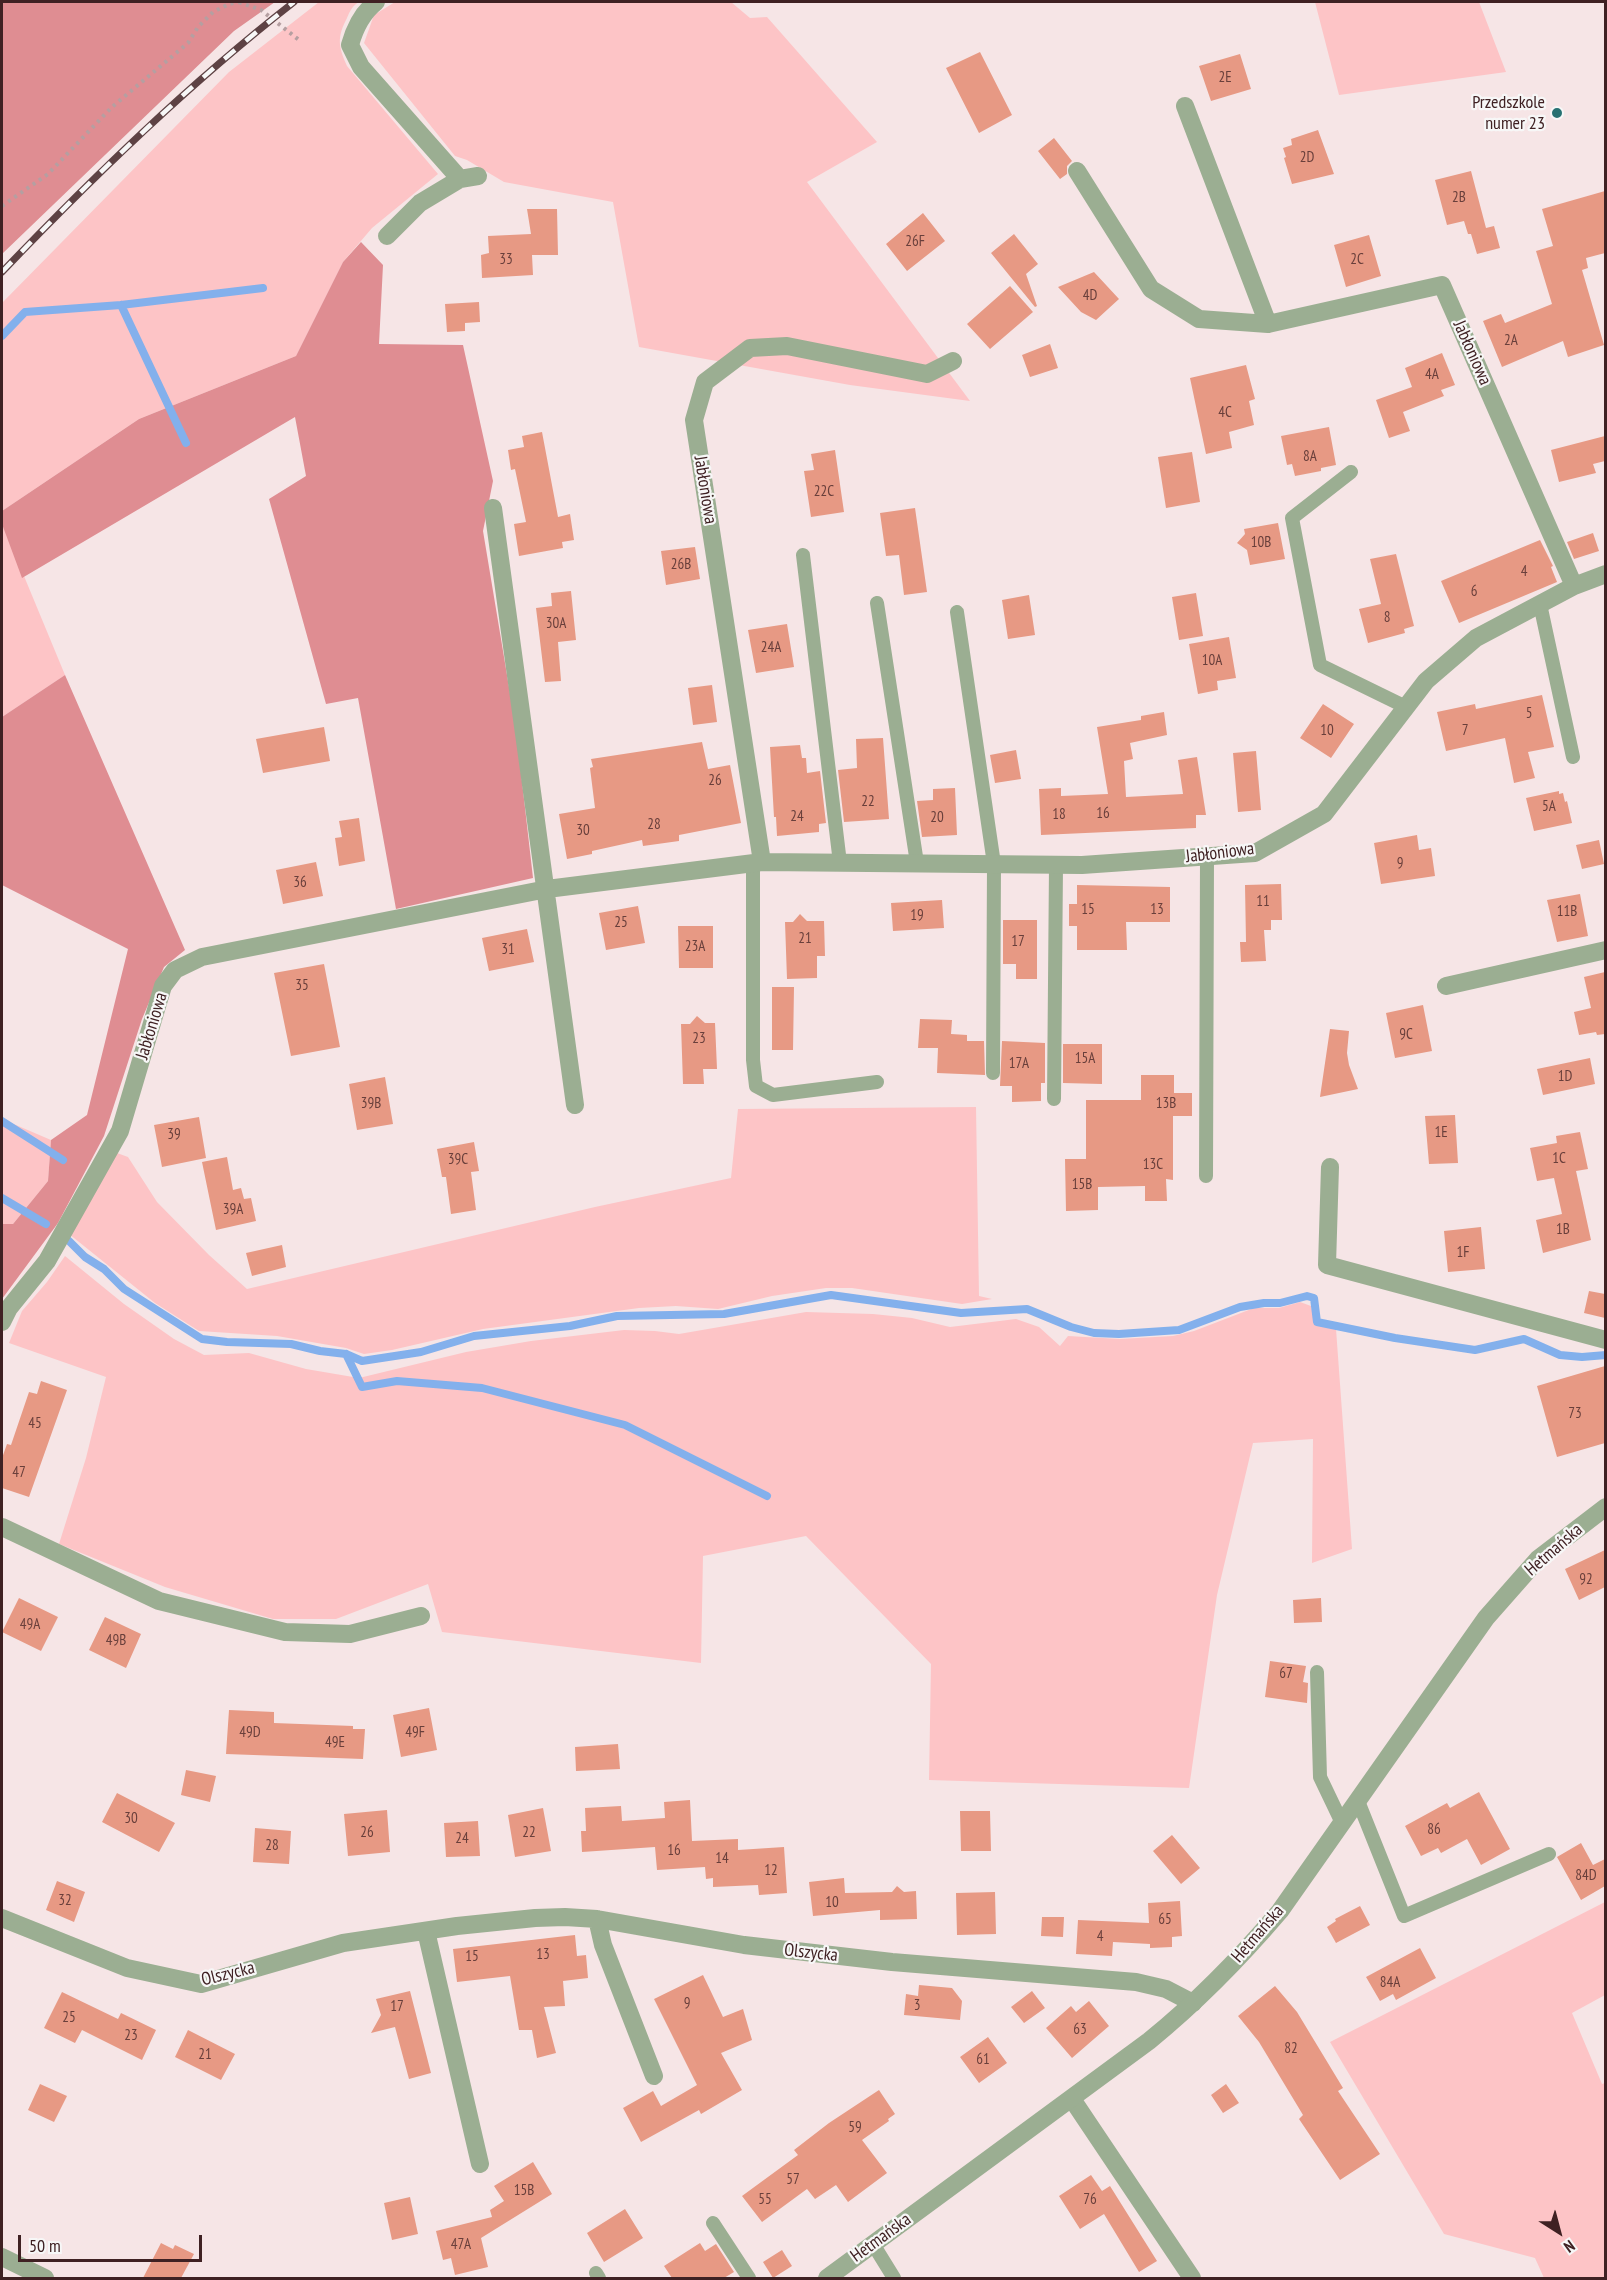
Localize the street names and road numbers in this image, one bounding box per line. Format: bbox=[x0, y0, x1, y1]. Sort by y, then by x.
street label: Jabłoniowa bbox=[1448, 317, 1496, 389]
street label: Jabłoniowa bbox=[689, 454, 721, 526]
street label: Jabłoniowa bbox=[1185, 838, 1255, 868]
street label: Jabłoniowa bbox=[132, 990, 172, 1062]
street label: Hetmańska bbox=[1521, 1519, 1587, 1581]
street label: Hetmańska bbox=[1227, 1901, 1289, 1967]
street label: Olszycka bbox=[783, 1939, 839, 1967]
street label: Olszycka bbox=[199, 1957, 257, 1991]
street label: Hetmańska bbox=[847, 2209, 915, 2267]

